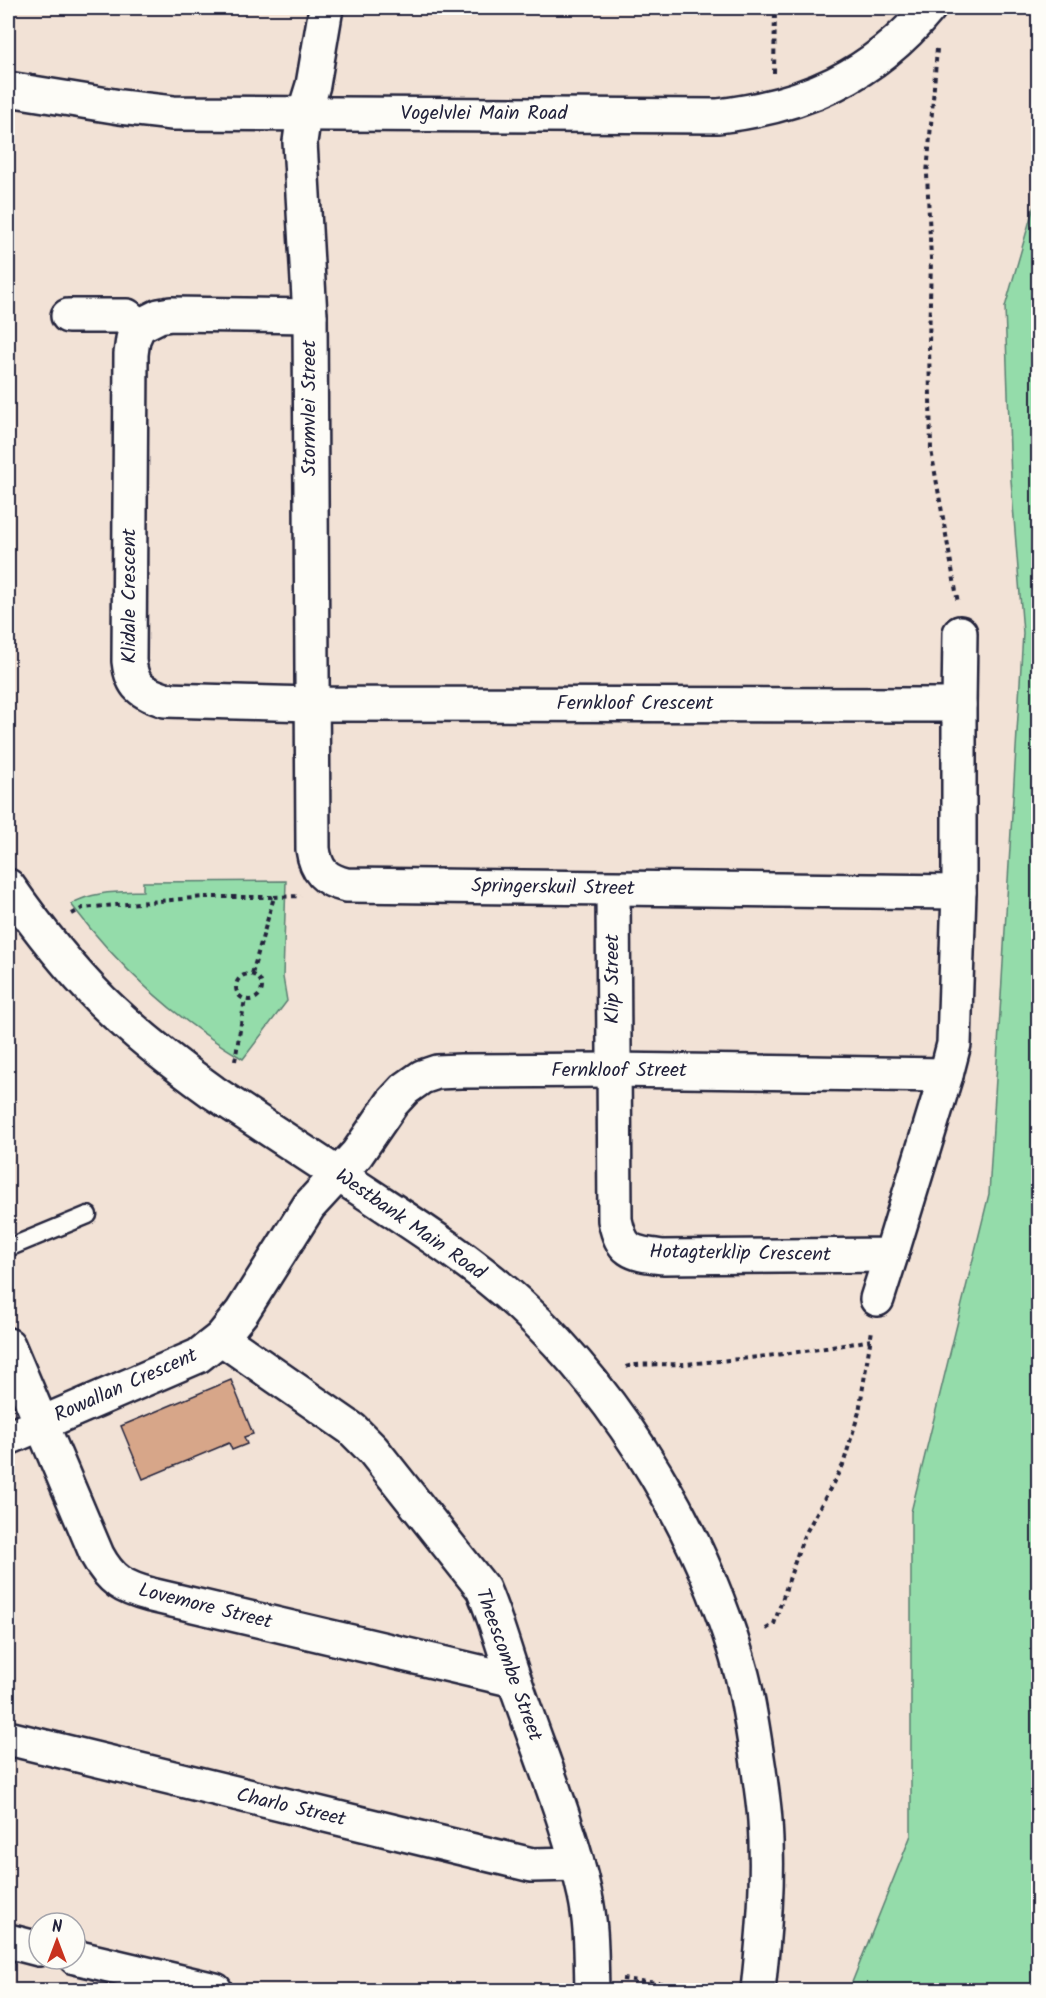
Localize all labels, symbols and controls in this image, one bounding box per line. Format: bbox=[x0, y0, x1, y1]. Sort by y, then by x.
street label: Vogelvlei Main Road bbox=[401, 98, 568, 130]
street label: Stormvlei Street bbox=[294, 340, 326, 476]
street label: Klidale Crescent bbox=[114, 528, 146, 664]
street label: Fernkloof Crescent bbox=[556, 688, 714, 720]
street label: Springerskuil Street bbox=[471, 871, 635, 905]
street label: Klip Street bbox=[597, 934, 629, 1024]
street label: Fernkloof Street bbox=[551, 1055, 687, 1087]
street label: Westbank Main Road bbox=[328, 1161, 493, 1290]
street label: Hotagterklip Crescent bbox=[649, 1236, 831, 1272]
street label: Rowallan Crescent bbox=[49, 1340, 203, 1432]
street label: Lovemore Street bbox=[135, 1575, 275, 1639]
street label: Theescombe Street bbox=[466, 1584, 550, 1746]
street label: Charlo Street bbox=[233, 1780, 349, 1836]
north arrow bbox=[27, 1911, 87, 1971]
text: N bbox=[52, 1915, 62, 1940]

